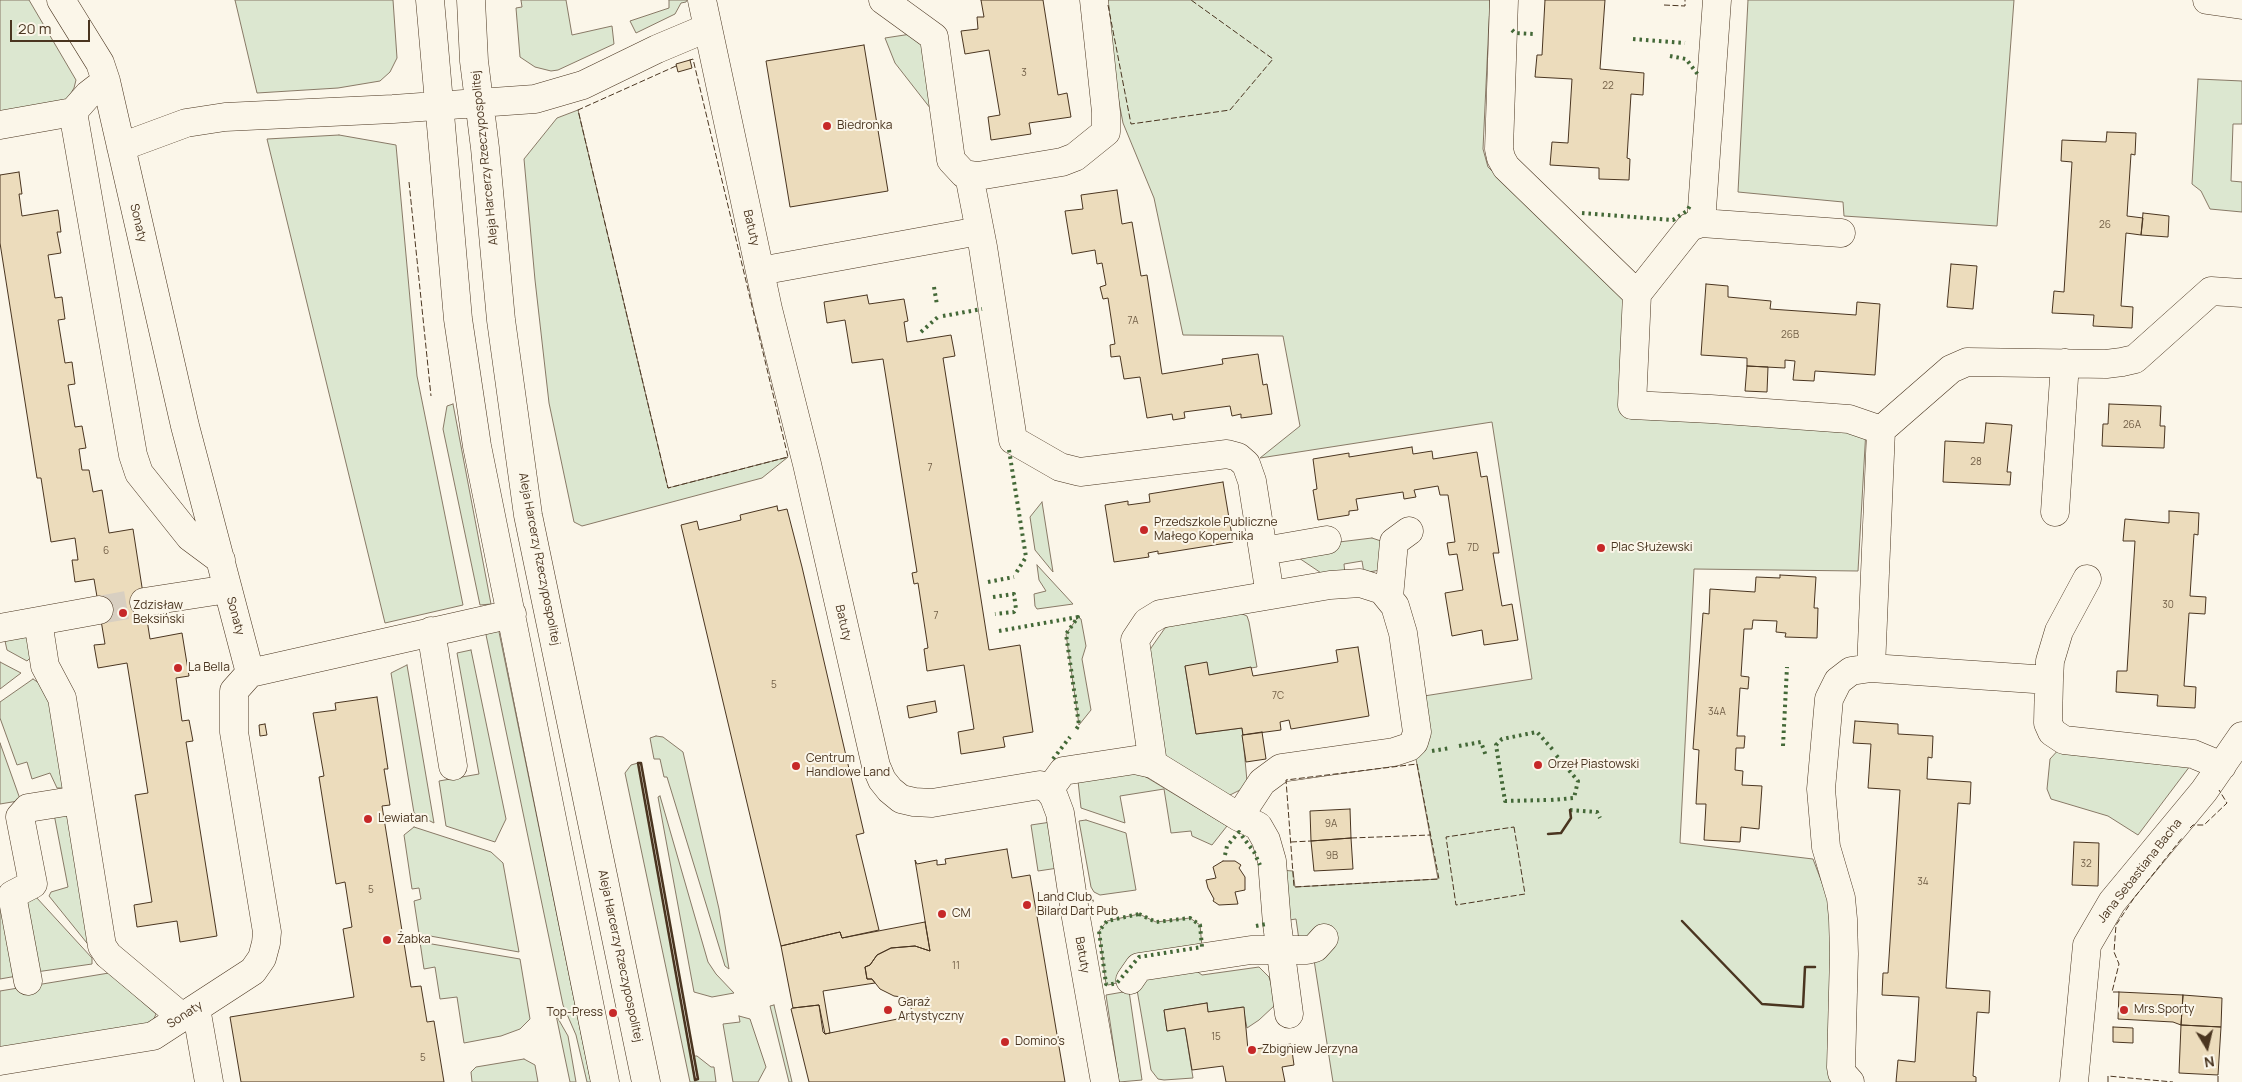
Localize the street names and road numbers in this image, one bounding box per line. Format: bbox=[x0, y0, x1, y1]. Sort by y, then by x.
street label: Aleja Harcerzy Rzeczypospolitej bbox=[469, 70, 501, 246]
street label: Sonaty bbox=[127, 202, 149, 244]
street label: Batuty bbox=[740, 208, 762, 248]
street label: Aleja Harcerzy Rzeczypospolitej bbox=[515, 471, 563, 647]
street label: Sonaty bbox=[223, 595, 247, 637]
street label: Batuty bbox=[832, 603, 854, 643]
street label: Jana Sebastiana Bacha bbox=[2095, 816, 2185, 926]
street label: Aleja Harcerzy Rzeczypospolitej bbox=[595, 869, 645, 1043]
street label: Batuty bbox=[1072, 936, 1092, 974]
street label: Sonaty bbox=[165, 998, 205, 1032]

